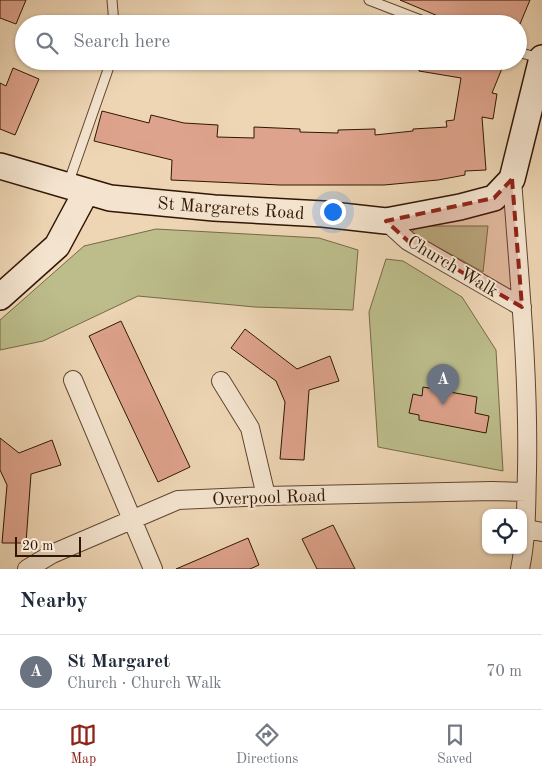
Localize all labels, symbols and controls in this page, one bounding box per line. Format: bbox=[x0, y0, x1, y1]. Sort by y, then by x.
search box bbox=[15, 15, 527, 70]
icon: search bbox=[33, 29, 61, 57]
text: Search here bbox=[73, 33, 170, 52]
street label: St Margarets Road bbox=[157, 195, 305, 223]
your location bbox=[320, 199, 346, 225]
street label: Church Walk bbox=[404, 233, 501, 301]
pin: A bbox=[427, 364, 459, 405]
street label: Overpool Road bbox=[212, 487, 326, 509]
map controls bbox=[482, 509, 527, 554]
button: locate bbox=[482, 509, 527, 554]
scale bar bbox=[15, 534, 81, 557]
text: 20 m bbox=[22, 539, 53, 553]
text: Nearby bbox=[20, 591, 88, 612]
text: St Margaret bbox=[67, 653, 170, 672]
text: A bbox=[30, 664, 42, 680]
text: 70 m bbox=[486, 664, 522, 680]
text: Church · Church Walk bbox=[67, 676, 222, 692]
tab: Map bbox=[69, 721, 97, 768]
tab: Directions bbox=[236, 721, 298, 768]
tab: Saved bbox=[437, 721, 473, 768]

